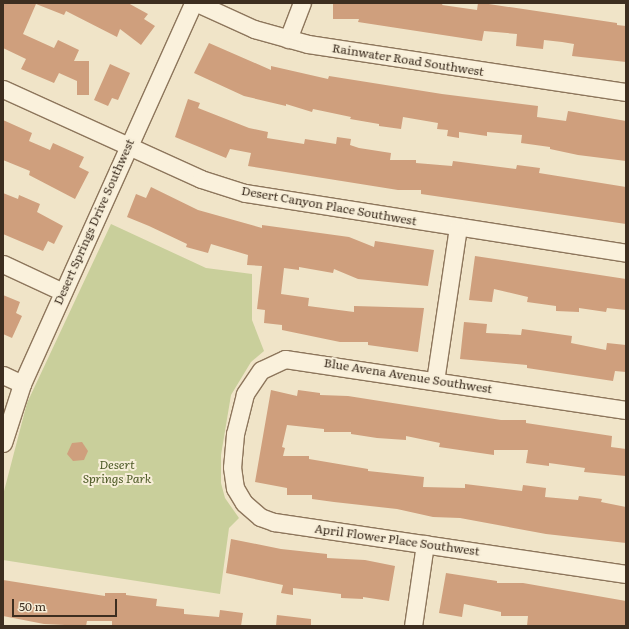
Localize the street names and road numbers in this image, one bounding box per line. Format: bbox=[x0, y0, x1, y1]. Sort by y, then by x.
street label: Rainwater Road Southwest bbox=[331, 41, 485, 79]
street label: Desert Springs Drive Southwest bbox=[51, 137, 137, 307]
street label: Desert Canyon Place Southwest bbox=[240, 183, 418, 229]
street label: Blue Avena Avenue Southwest bbox=[323, 356, 493, 396]
street label: April Flower Place Southwest bbox=[314, 521, 480, 559]

